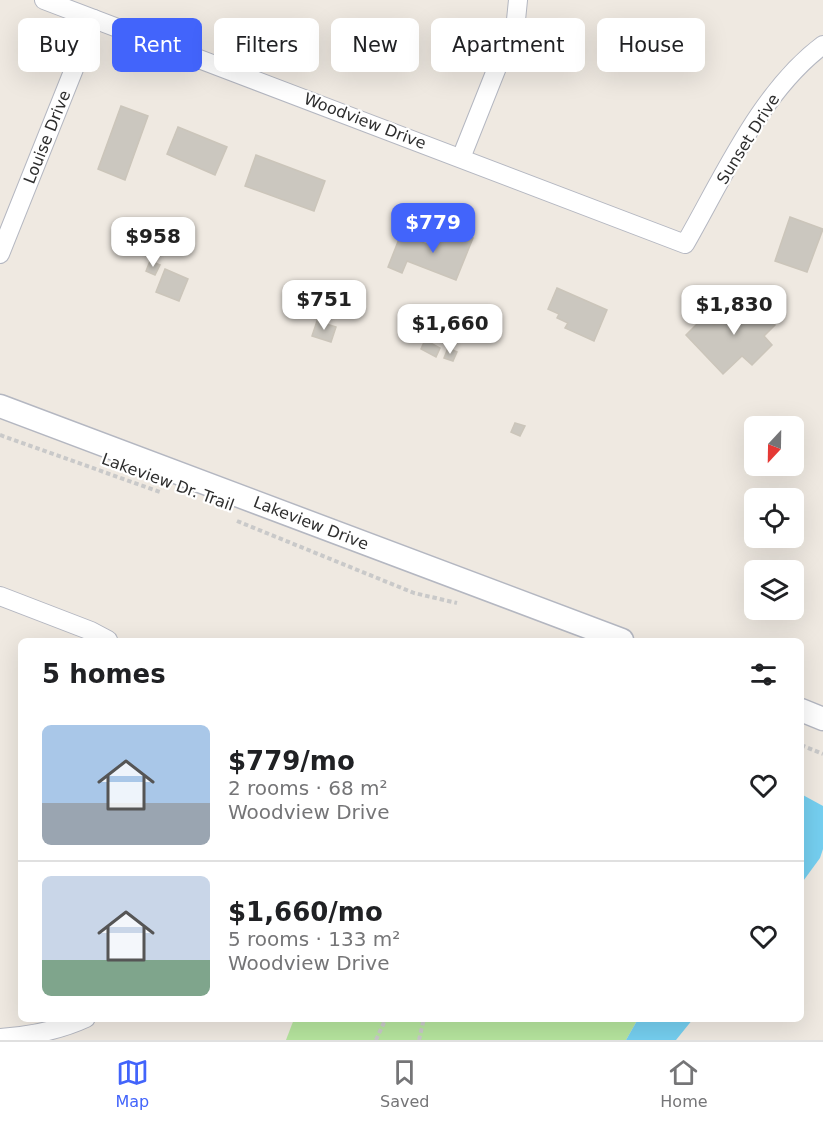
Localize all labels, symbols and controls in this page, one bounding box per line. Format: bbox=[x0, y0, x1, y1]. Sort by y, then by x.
chip: Buy bbox=[18, 18, 100, 72]
chip: Rent bbox=[112, 18, 202, 72]
chip: Filters bbox=[214, 18, 319, 72]
chip: New bbox=[331, 18, 419, 72]
chip: Apartment bbox=[431, 18, 585, 72]
chip: House bbox=[597, 18, 705, 72]
street label: Louise Drive bbox=[20, 88, 74, 186]
street label: Woodview Drive bbox=[301, 89, 429, 153]
street label: Sunset Drive bbox=[713, 90, 783, 188]
pin: $779 bbox=[397, 203, 469, 254]
text: $779 bbox=[405, 210, 461, 234]
pin: $958 bbox=[117, 217, 189, 268]
text: $958 bbox=[125, 224, 181, 248]
pin: $751 bbox=[288, 280, 360, 331]
pin: $1,830 bbox=[685, 285, 783, 336]
text: $751 bbox=[296, 287, 352, 311]
text: $1,830 bbox=[695, 292, 773, 316]
pin: $1,660 bbox=[401, 304, 499, 355]
text: $1,660 bbox=[411, 311, 489, 335]
north arrow bbox=[744, 416, 804, 476]
map controls bbox=[744, 416, 804, 620]
street label: Lakeview Dr. Trail bbox=[99, 449, 237, 515]
button: locate bbox=[744, 488, 804, 548]
street label: Lakeview Drive bbox=[251, 492, 371, 554]
button: layers bbox=[744, 560, 804, 620]
icon: filters bbox=[747, 658, 780, 691]
text: 5 homes bbox=[42, 659, 166, 689]
text: $779/mo bbox=[228, 746, 355, 776]
icon: home bbox=[90, 749, 162, 821]
icon: heart bbox=[747, 769, 780, 802]
text: 2 rooms · 68 m² bbox=[228, 776, 388, 800]
text: Woodview Drive bbox=[228, 800, 390, 824]
text: $1,660/mo bbox=[228, 897, 383, 927]
icon: home bbox=[90, 900, 162, 972]
icon: heart bbox=[747, 920, 780, 953]
text: 5 rooms · 133 m² bbox=[228, 927, 400, 951]
text: Woodview Drive bbox=[228, 951, 390, 975]
tab: Map bbox=[115, 1056, 149, 1111]
tab: Saved bbox=[380, 1056, 429, 1111]
tab: Home bbox=[660, 1056, 708, 1111]

